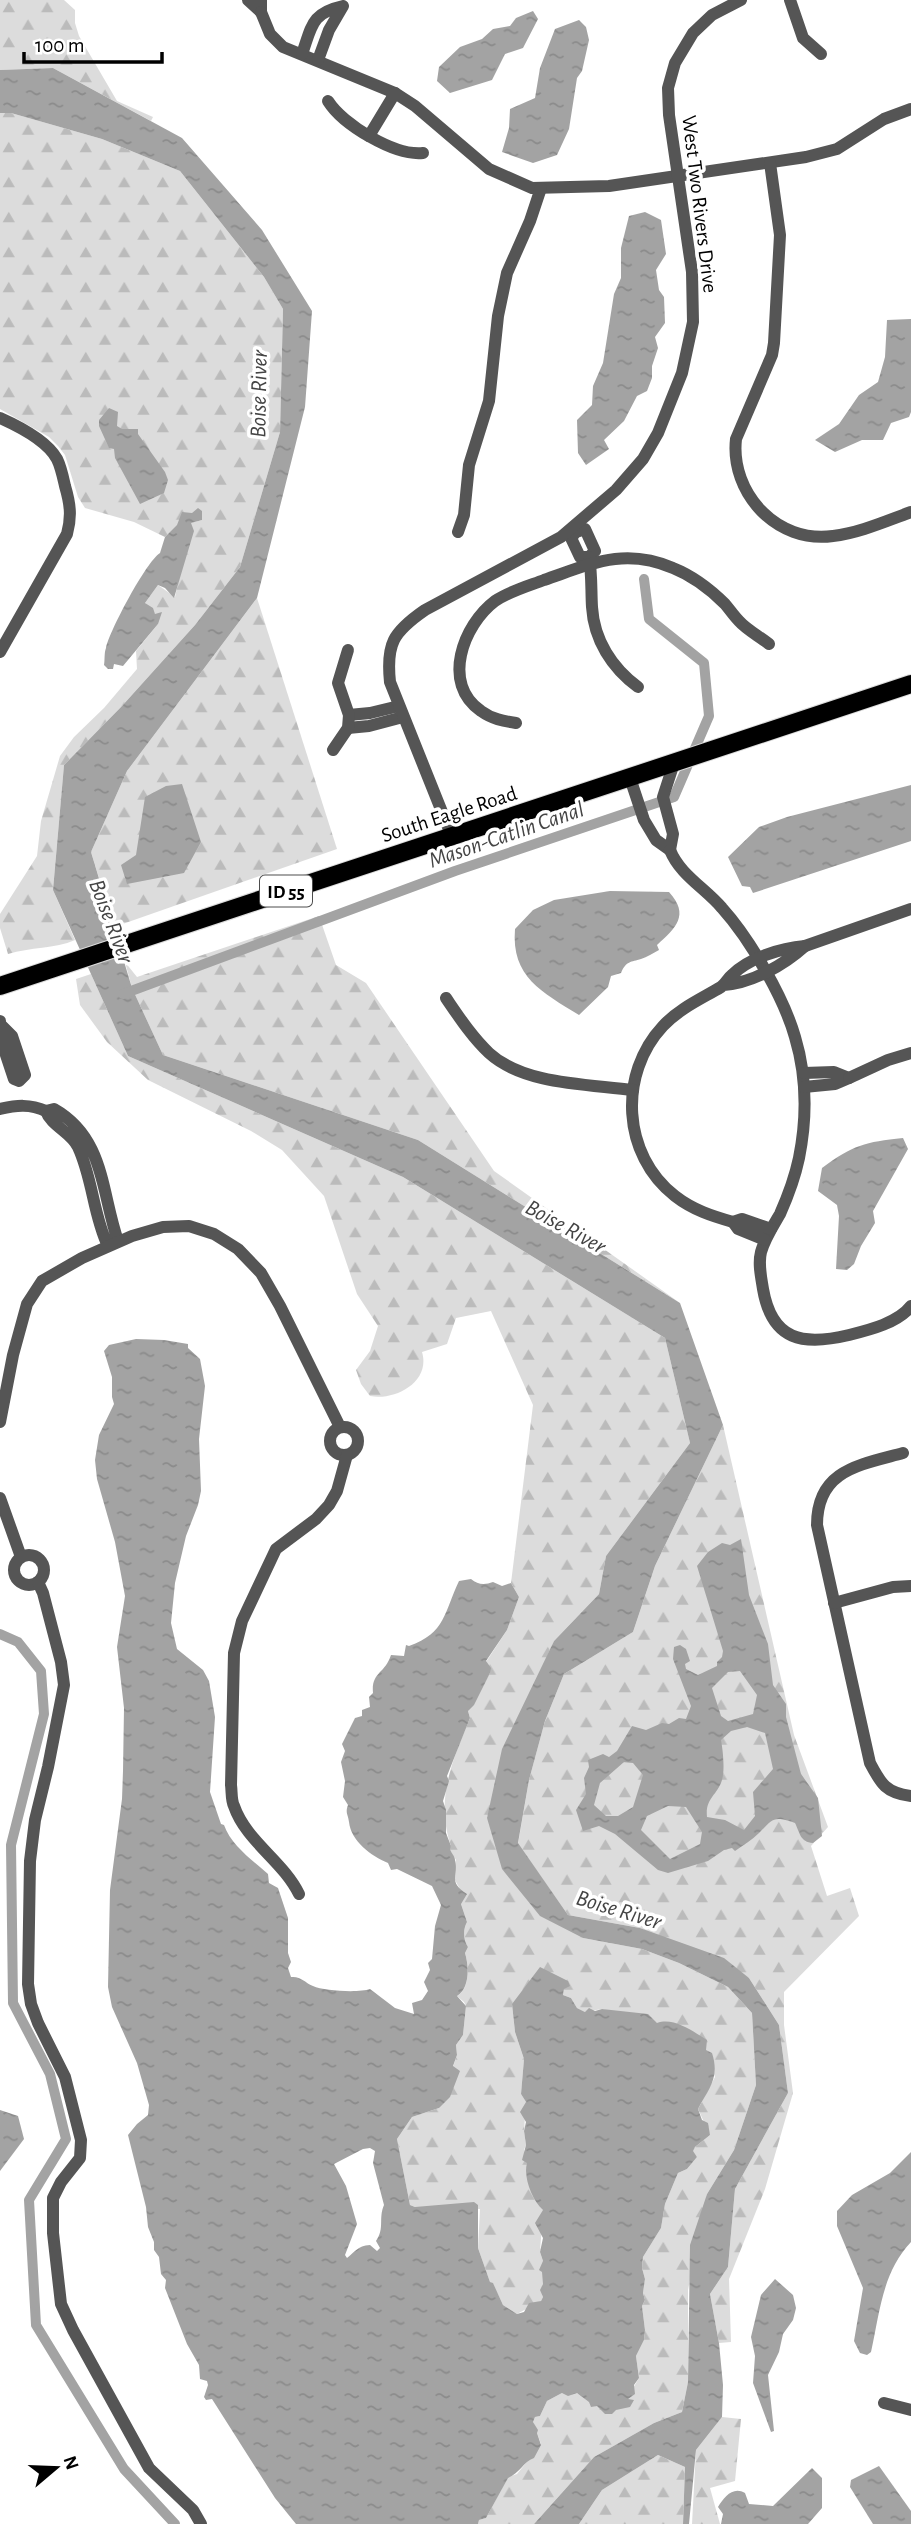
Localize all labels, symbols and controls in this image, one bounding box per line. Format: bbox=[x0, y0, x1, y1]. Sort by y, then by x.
scale bar bbox=[24, 21, 163, 65]
text: 100 m bbox=[35, 35, 85, 56]
street label: West Two Rivers Drive bbox=[678, 114, 721, 294]
water label: Boise River bbox=[247, 349, 272, 438]
street label: South Eagle Road bbox=[379, 783, 520, 846]
water label: Mason-Catlin Canal bbox=[426, 798, 587, 873]
water label: Boise River bbox=[84, 876, 137, 967]
road number: ID 55 bbox=[260, 876, 312, 906]
water label: Boise River bbox=[521, 1196, 610, 1259]
water label: Boise River bbox=[573, 1887, 664, 1934]
north arrow bbox=[21, 2433, 91, 2503]
text: N bbox=[60, 2454, 82, 2472]

